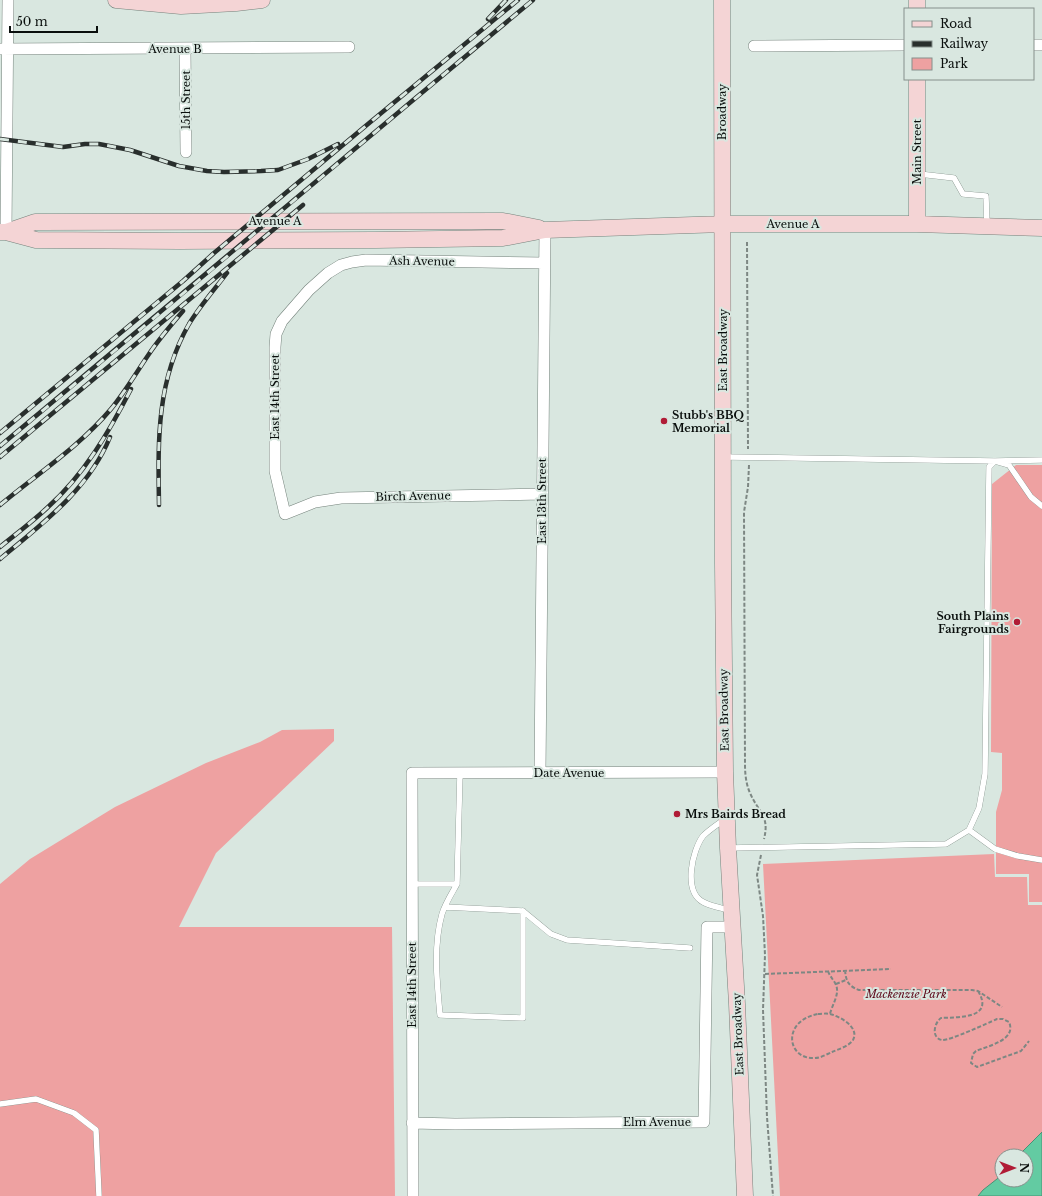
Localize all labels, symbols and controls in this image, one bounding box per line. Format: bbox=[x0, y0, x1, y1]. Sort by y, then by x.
scale bar bbox=[10, 8, 97, 34]
legend bbox=[904, 8, 1034, 80]
text: 50 m bbox=[16, 14, 48, 29]
text: Road bbox=[940, 16, 972, 31]
text: Railway bbox=[940, 36, 989, 51]
street label: Avenue B bbox=[147, 42, 202, 56]
text: Park bbox=[940, 56, 968, 71]
street label: 15th Street bbox=[179, 70, 193, 130]
street label: Broadway bbox=[715, 84, 729, 140]
street label: Main Street bbox=[910, 118, 924, 185]
street label: Avenue A bbox=[247, 214, 302, 228]
street label: Avenue A bbox=[765, 217, 820, 231]
street label: Ash Avenue bbox=[388, 253, 455, 269]
street label: East Broadway bbox=[716, 309, 730, 391]
street label: East 14th Street bbox=[268, 353, 282, 440]
place label: Stubb's BBQ Memorial bbox=[672, 408, 745, 435]
marker: Stubb's BBQ Memorial bbox=[659, 416, 669, 426]
street label: East 13th Street bbox=[535, 457, 549, 544]
street label: Birch Avenue bbox=[375, 488, 451, 504]
place label: South Plains Fairgrounds bbox=[936, 609, 1009, 636]
marker: South Plains Fairgrounds bbox=[1012, 617, 1022, 627]
street label: East Broadway bbox=[716, 669, 732, 751]
street label: Date Avenue bbox=[534, 766, 604, 780]
place label: Mrs Bairds Bread bbox=[685, 807, 786, 821]
marker: Mrs Bairds Bread bbox=[672, 809, 682, 819]
street label: East 14th Street bbox=[405, 941, 419, 1028]
park label: Mackenzie Park bbox=[864, 987, 947, 1001]
street label: East Broadway bbox=[730, 992, 746, 1076]
street label: Elm Avenue bbox=[623, 1115, 691, 1129]
north arrow bbox=[994, 1148, 1034, 1188]
text: N bbox=[1017, 1163, 1031, 1174]

